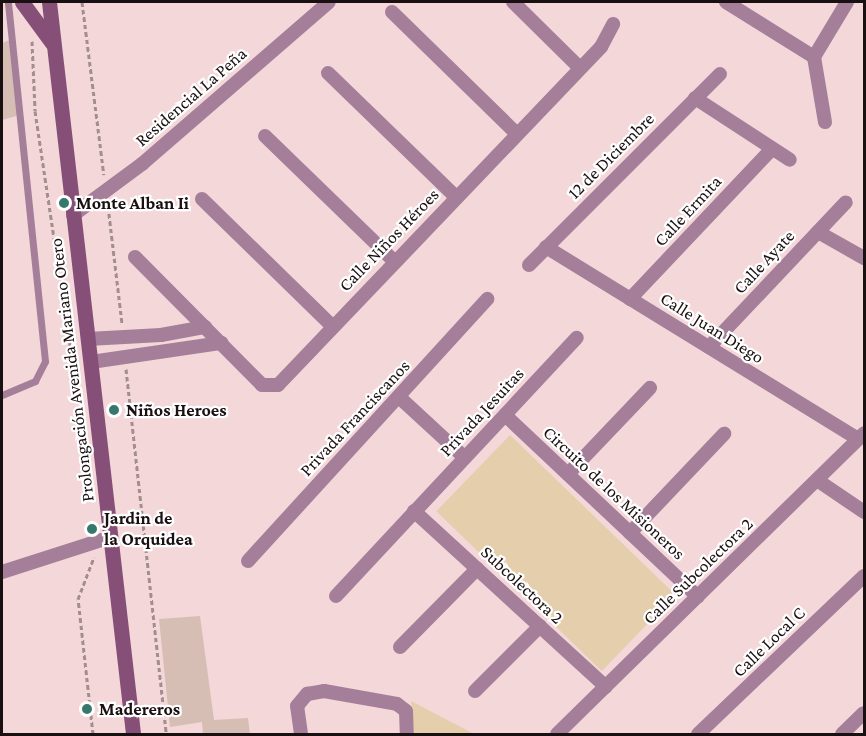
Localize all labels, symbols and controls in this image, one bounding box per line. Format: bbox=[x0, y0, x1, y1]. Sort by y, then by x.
street label: Residencial La Peña bbox=[131, 43, 251, 151]
street label: 12 de Diciembre bbox=[563, 108, 659, 204]
street label: Calle Ermita bbox=[650, 171, 726, 251]
street label: Calle Niños Héroes bbox=[334, 184, 444, 296]
place label: Monte Alban Ii bbox=[76, 192, 189, 214]
marker: Monte Alban Ii bbox=[57, 196, 71, 210]
street label: Calle Ayate bbox=[729, 225, 799, 299]
street label: Prolongación Avenida Mariano Otero bbox=[45, 237, 99, 503]
street label: Calle Juan Diego bbox=[656, 288, 768, 368]
street label: Privada Franciscanos bbox=[295, 355, 415, 481]
street label: Privada Jesuitas bbox=[435, 363, 529, 461]
place label: Niños Heroes bbox=[126, 399, 226, 421]
marker: Niños Heroes bbox=[107, 403, 121, 417]
street label: Circuito de los Misioneros bbox=[539, 422, 689, 564]
place label: Jardin de la Orquidea bbox=[104, 508, 193, 550]
street label: Calle Subcolectora 2 bbox=[639, 513, 757, 629]
marker: Jardin de la Orquidea bbox=[85, 522, 99, 536]
street label: Subcolectora 2 bbox=[476, 541, 568, 629]
street label: Calle Local C bbox=[728, 602, 810, 682]
place label: Madereros bbox=[99, 698, 180, 720]
marker: Madereros bbox=[80, 702, 94, 716]

